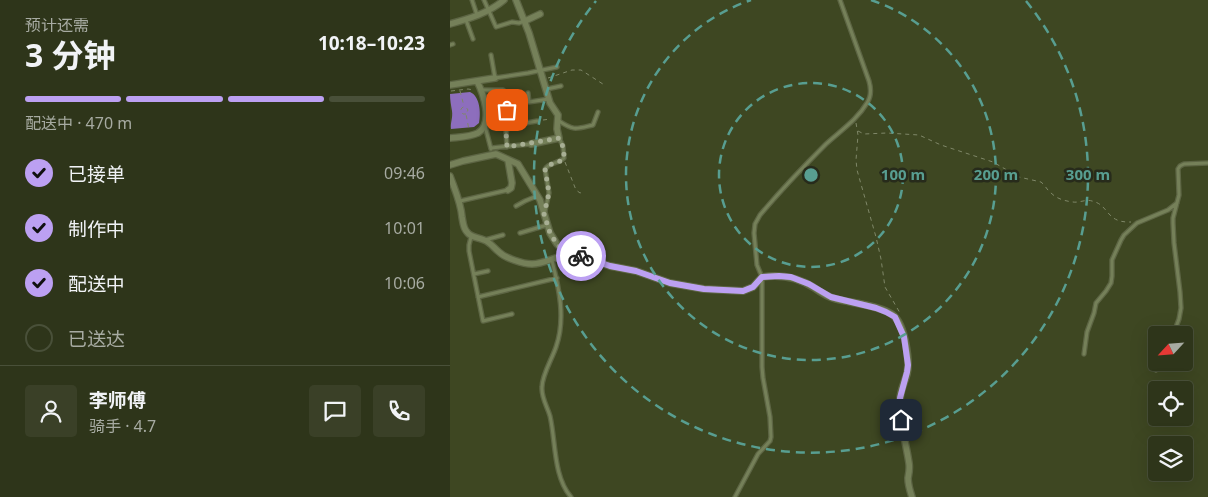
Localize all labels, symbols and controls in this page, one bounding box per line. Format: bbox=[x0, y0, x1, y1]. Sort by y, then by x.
text: 预计还需 bbox=[25, 14, 89, 36]
text: 10:18–10:23 bbox=[318, 30, 425, 56]
text: 3 分钟 bbox=[25, 33, 116, 76]
pin bbox=[486, 89, 528, 131]
icon: bag bbox=[493, 96, 521, 124]
text: 配送中 · 470 m bbox=[25, 112, 132, 134]
icon: check bbox=[25, 159, 53, 187]
text: 已接单 bbox=[68, 161, 125, 187]
text: 09:46 bbox=[384, 162, 425, 184]
text: 100 m bbox=[881, 164, 925, 184]
text: 200 m bbox=[974, 164, 1018, 184]
text: 300 m bbox=[1066, 164, 1110, 184]
centre of rings bbox=[802, 166, 820, 184]
icon: check bbox=[25, 214, 53, 242]
text: 制作中 bbox=[68, 216, 125, 242]
text: 10:01 bbox=[384, 217, 425, 239]
courier bbox=[556, 231, 606, 281]
icon: bike bbox=[567, 242, 595, 270]
icon: check bbox=[25, 269, 53, 297]
text: 配送中 bbox=[68, 271, 125, 297]
text: 10:06 bbox=[384, 272, 425, 294]
text: 已送达 bbox=[68, 326, 125, 352]
north arrow bbox=[1148, 326, 1192, 371]
map controls bbox=[1148, 326, 1193, 481]
button: locate bbox=[1148, 381, 1193, 426]
button: person bbox=[25, 385, 77, 437]
button: chat bbox=[309, 385, 361, 437]
button: phone bbox=[373, 385, 425, 437]
text: 李师傅 bbox=[89, 387, 146, 413]
pin bbox=[880, 399, 922, 441]
icon: home bbox=[887, 406, 915, 434]
text: 骑手 · 4.7 bbox=[89, 415, 156, 437]
button: layers bbox=[1148, 436, 1193, 481]

